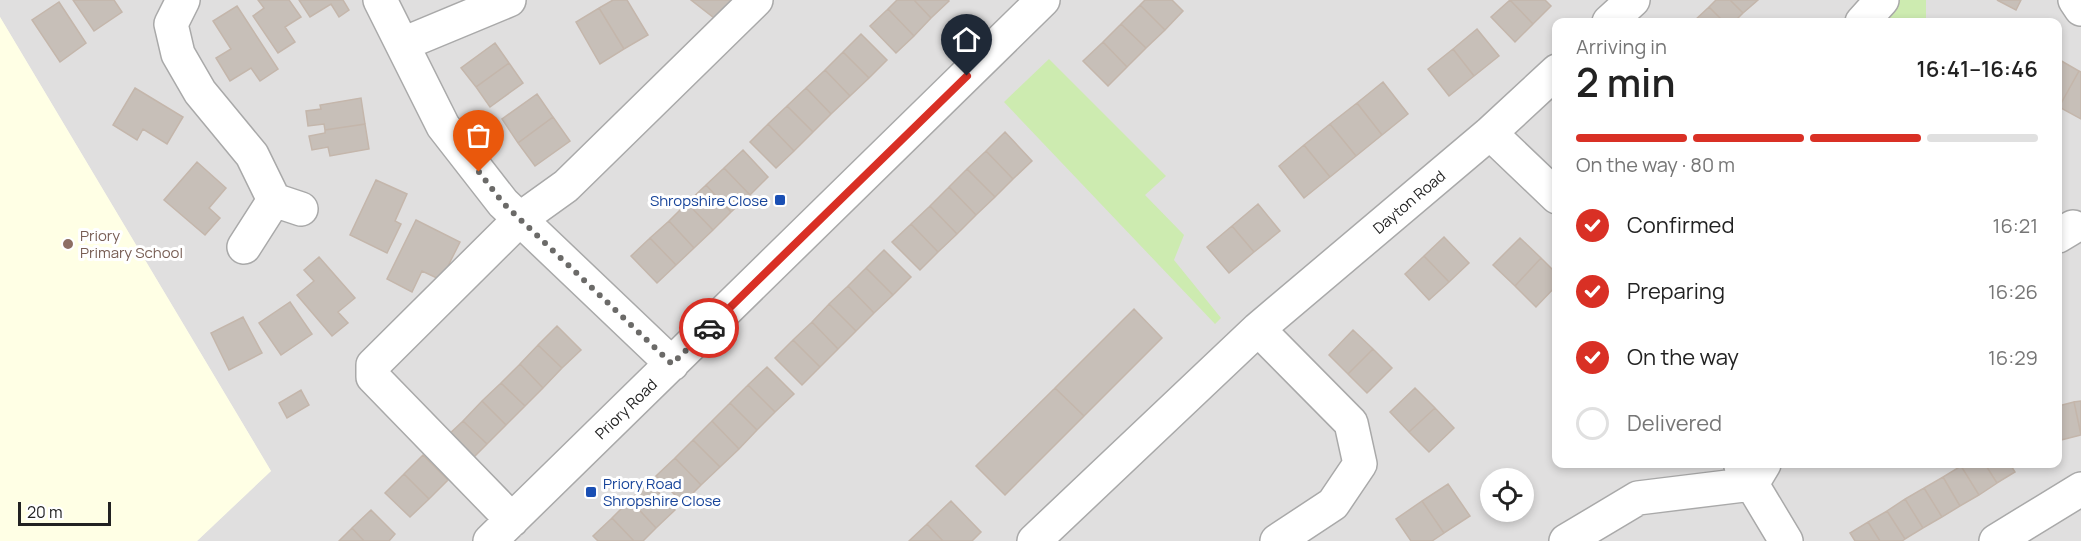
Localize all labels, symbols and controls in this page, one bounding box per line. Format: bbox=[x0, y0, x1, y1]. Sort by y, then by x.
pin bbox=[941, 14, 992, 76]
icon: home bbox=[950, 23, 983, 56]
text: Arriving in bbox=[1576, 33, 1667, 60]
text: 16:41–16:46 bbox=[1917, 54, 2038, 84]
text: 2 min bbox=[1576, 55, 1675, 109]
pin bbox=[453, 110, 504, 172]
icon: bag bbox=[462, 119, 495, 152]
text: On the way · 80 m bbox=[1576, 151, 1735, 178]
street label: Dayton Road bbox=[1368, 166, 1450, 238]
place label: Shropshire Close bbox=[650, 190, 768, 211]
marker: Shropshire Close bbox=[773, 193, 787, 207]
icon: check bbox=[1576, 209, 1609, 242]
text: Confirmed bbox=[1627, 210, 1735, 240]
text: 16:21 bbox=[1993, 212, 2038, 239]
place label: Priory Primary School bbox=[80, 225, 183, 263]
marker: Priory Primary School bbox=[61, 237, 75, 251]
icon: check bbox=[1576, 275, 1609, 308]
text: Preparing bbox=[1627, 276, 1725, 306]
text: 16:26 bbox=[1988, 278, 2038, 305]
courier bbox=[679, 298, 739, 358]
icon: car bbox=[693, 312, 726, 345]
icon: check bbox=[1576, 341, 1609, 374]
text: On the way bbox=[1627, 342, 1739, 372]
text: 16:29 bbox=[1988, 344, 2038, 371]
street label: Priory Road bbox=[590, 374, 662, 444]
text: Delivered bbox=[1627, 408, 1722, 438]
map controls bbox=[1480, 468, 1534, 522]
button: locate bbox=[1480, 468, 1534, 522]
place label: Priory Road Shropshire Close bbox=[603, 473, 721, 511]
marker: Priory Road Shropshire Close bbox=[584, 485, 598, 499]
scale bar bbox=[18, 499, 111, 526]
text: 20 m bbox=[27, 501, 63, 523]

